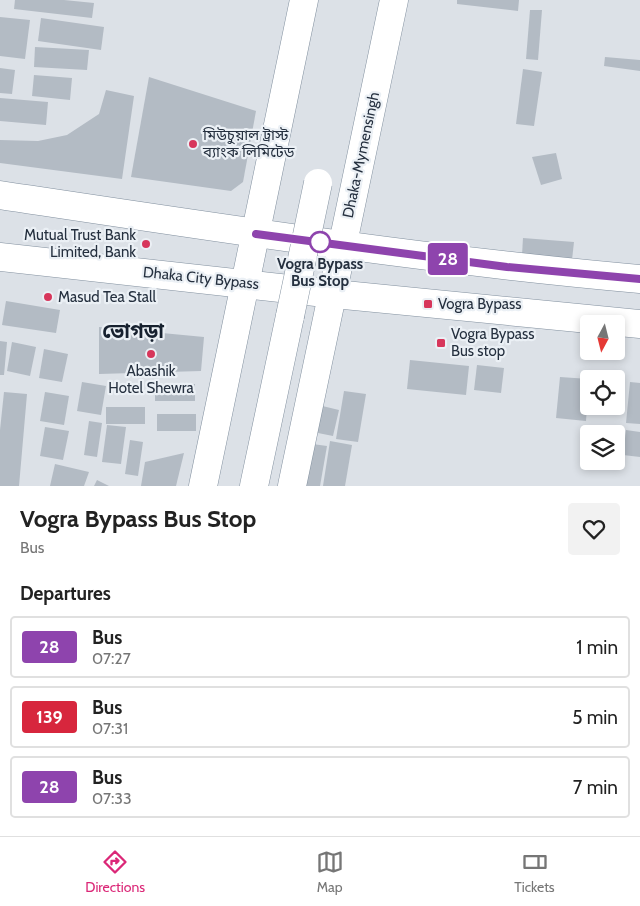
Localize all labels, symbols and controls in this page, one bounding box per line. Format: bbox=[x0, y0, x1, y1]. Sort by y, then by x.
street label: Dhaka-Mymensingh bbox=[339, 90, 383, 220]
place label: মিউচুয়াল ট্রাস্ট ব্যাংক লিমিটেড bbox=[202, 126, 295, 161]
marker: মিউচুয়াল ট্রাস্ট ব্যাংক লিমিটেড bbox=[187, 138, 199, 150]
place label: Mutual Trust Bank Limited, Bank bbox=[24, 226, 136, 261]
marker: Vogra Bypass Bus Stop bbox=[309, 231, 331, 253]
marker: Mutual Trust Bank Limited, Bank bbox=[140, 238, 152, 250]
line badge: 28 bbox=[426, 243, 470, 275]
text: 28 bbox=[438, 248, 458, 270]
place label: Vogra Bypass Bus Stop bbox=[277, 255, 363, 290]
street label: Dhaka City Bypass bbox=[142, 263, 260, 293]
place label: Masud Tea Stall bbox=[58, 288, 156, 306]
marker: Masud Tea Stall bbox=[42, 291, 54, 303]
place label: Vogra Bypass bbox=[438, 295, 521, 313]
marker: Vogra Bypass bbox=[422, 298, 434, 310]
north arrow bbox=[580, 315, 625, 360]
map controls bbox=[580, 315, 625, 470]
district label: ভোগড়া bbox=[102, 319, 164, 343]
place label: Vogra Bypass Bus stop bbox=[451, 325, 534, 360]
marker: Vogra Bypass Bus stop bbox=[435, 337, 447, 349]
marker: Abashik Hotel Shewra bbox=[145, 348, 157, 360]
place label: Abashik Hotel Shewra bbox=[108, 362, 194, 397]
button: locate bbox=[580, 370, 625, 415]
button: layers bbox=[580, 425, 625, 470]
button: heart bbox=[568, 503, 620, 555]
text: Vogra Bypass Bus Stop bbox=[20, 504, 256, 533]
text: Bus bbox=[20, 538, 44, 557]
text: Departures bbox=[20, 582, 111, 605]
text: Bus bbox=[92, 626, 122, 649]
text: 28 bbox=[39, 636, 60, 658]
text: 1 min bbox=[576, 636, 618, 659]
text: 07:27 bbox=[92, 649, 131, 668]
text: Bus bbox=[92, 696, 122, 719]
text: 139 bbox=[36, 706, 63, 728]
text: 5 min bbox=[572, 706, 618, 729]
text: 07:31 bbox=[92, 719, 128, 738]
text: Bus bbox=[92, 766, 122, 789]
text: 28 bbox=[39, 776, 60, 798]
text: 7 min bbox=[573, 776, 618, 799]
text: 07:33 bbox=[92, 789, 132, 808]
tab: Directions bbox=[85, 848, 145, 896]
tab: Map bbox=[316, 848, 344, 896]
tab: Tickets bbox=[514, 848, 555, 896]

